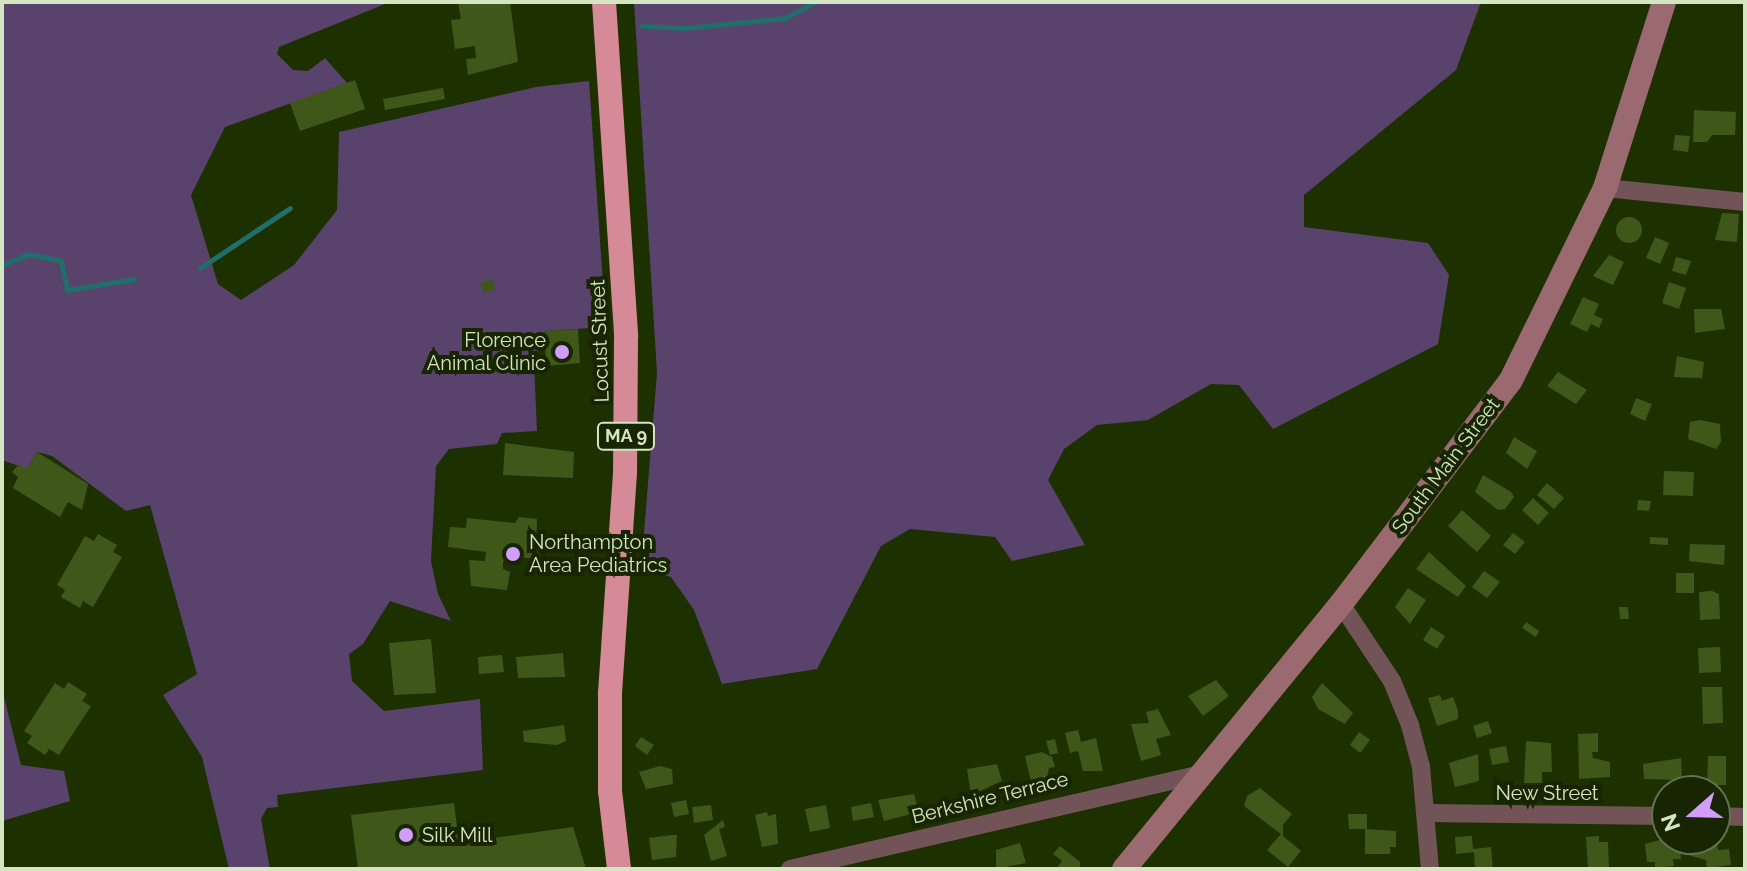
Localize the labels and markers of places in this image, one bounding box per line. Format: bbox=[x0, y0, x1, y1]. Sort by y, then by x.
place label: Florence Animal Clinic bbox=[426, 328, 546, 375]
marker: Florence Animal Clinic bbox=[553, 343, 571, 361]
place label: Northampton Area Pediatrics bbox=[529, 530, 667, 577]
marker: Northampton Area Pediatrics bbox=[504, 545, 522, 563]
place label: Silk Mill bbox=[422, 823, 492, 847]
marker: Silk Mill bbox=[397, 826, 415, 844]

